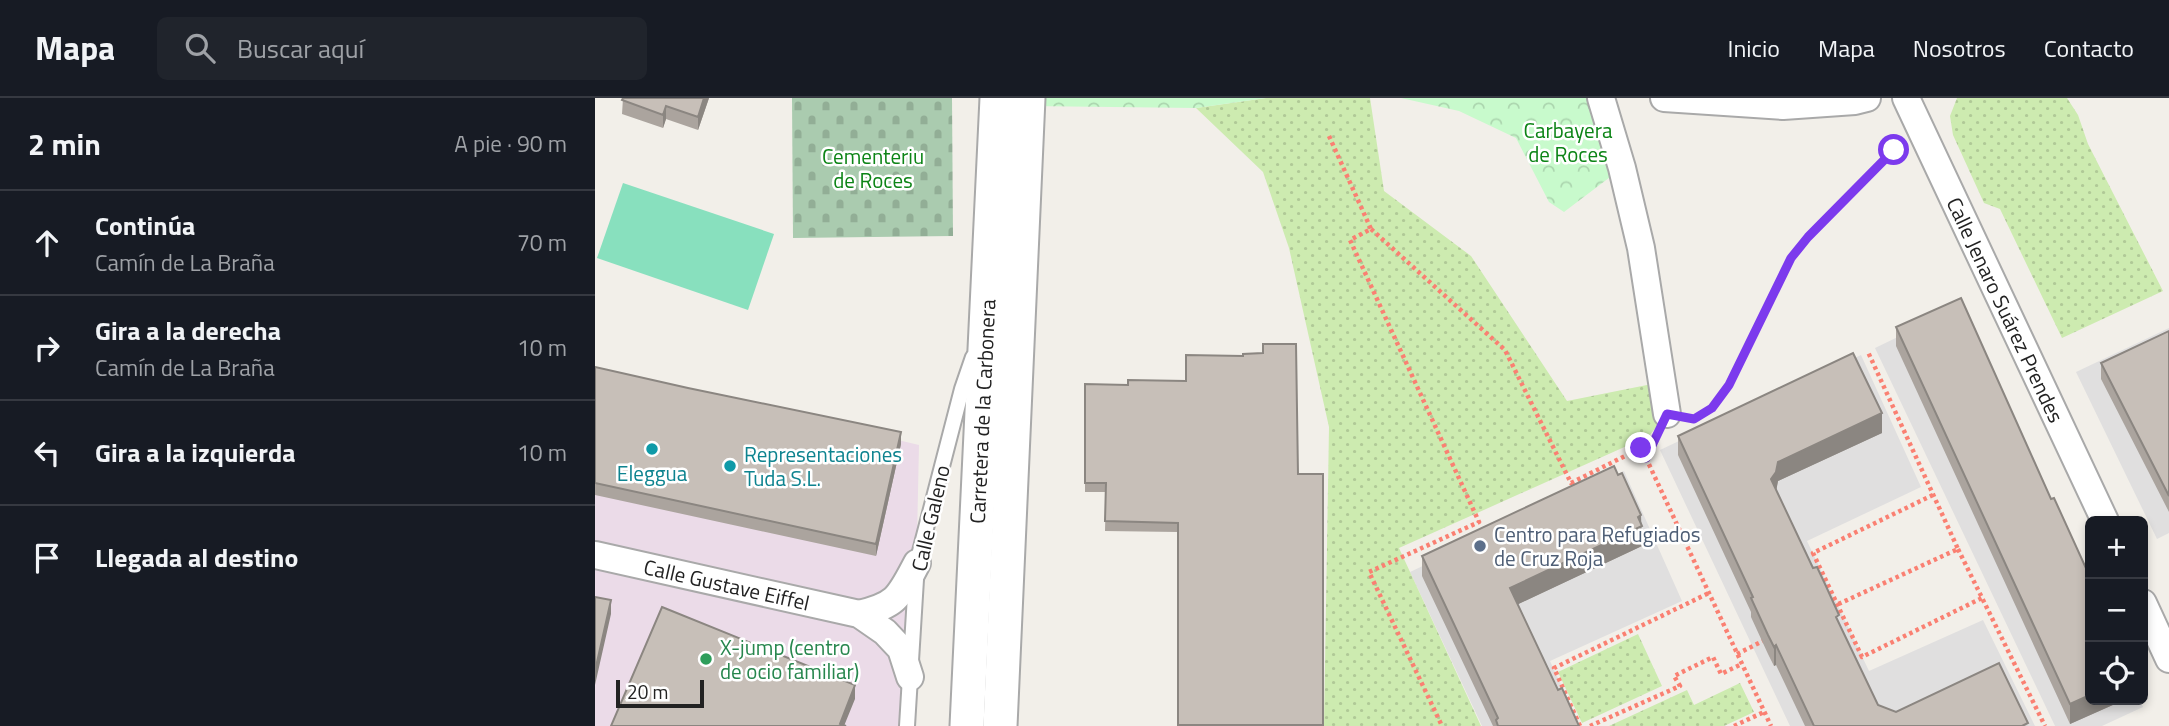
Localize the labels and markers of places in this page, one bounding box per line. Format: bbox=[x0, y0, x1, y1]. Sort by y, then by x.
place label: Representaciones Tuda S.L. bbox=[744, 438, 902, 494]
marker: Eleggua bbox=[644, 441, 660, 457]
place label: Eleggua bbox=[617, 457, 688, 489]
marker: Representaciones Tuda S.L. bbox=[722, 458, 738, 474]
place label: Centro para Refugiados de Cruz Roja bbox=[1494, 518, 1701, 574]
marker: Centro para Refugiados de Cruz Roja bbox=[1472, 538, 1488, 554]
place label: X-jump (centro de ocio familiar) bbox=[720, 631, 859, 687]
marker: X-jump (centro de ocio familiar) bbox=[698, 651, 714, 667]

